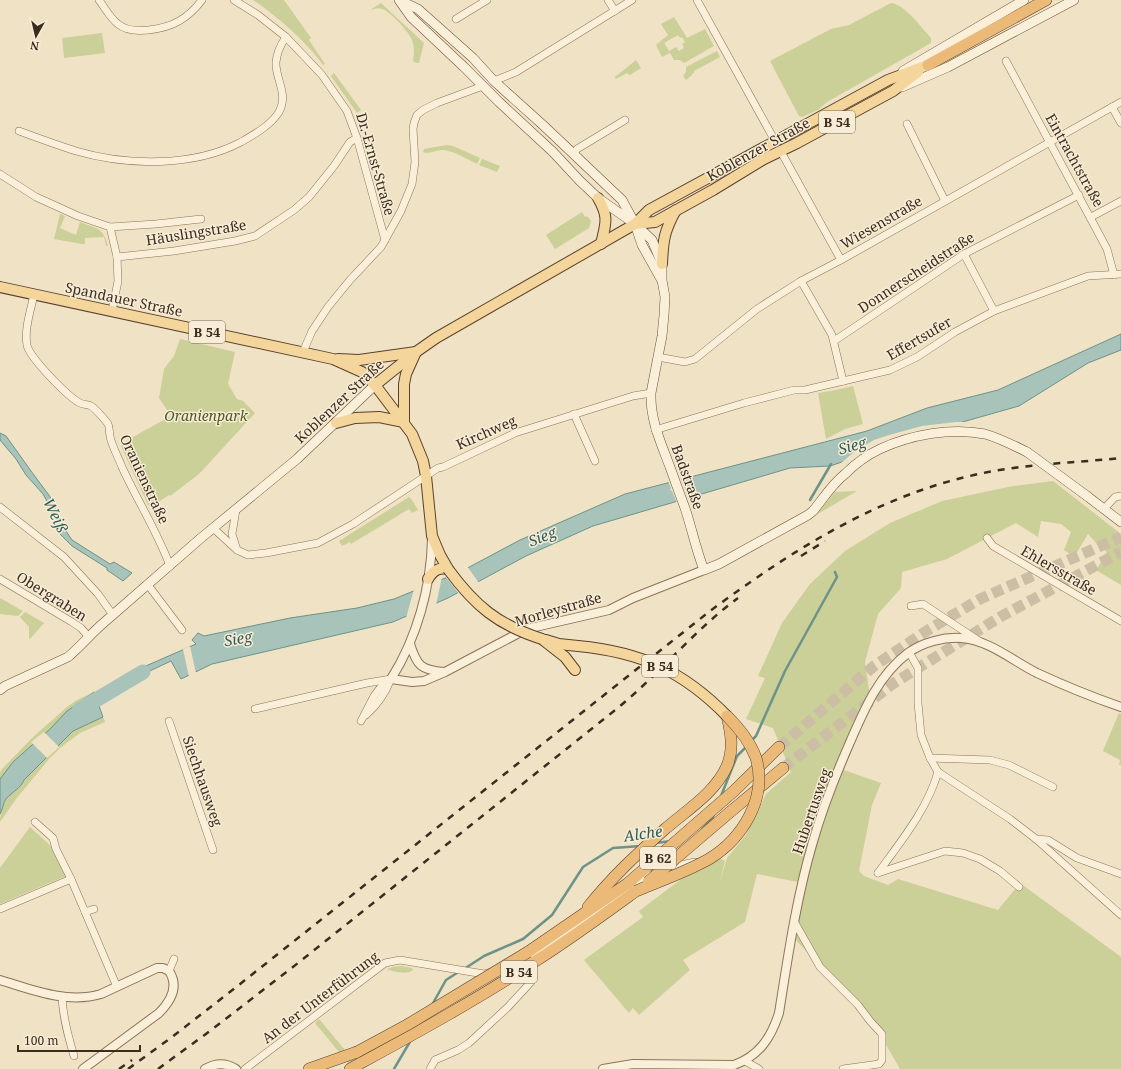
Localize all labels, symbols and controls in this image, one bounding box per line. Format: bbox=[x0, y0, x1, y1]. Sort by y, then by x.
north arrow bbox=[16, 16, 56, 56]
text: N bbox=[29, 38, 40, 54]
street label: Dr.-Ernst-Straße bbox=[352, 110, 400, 218]
street label: Eintrachtstraße bbox=[1041, 110, 1109, 210]
road number: B 54 bbox=[819, 111, 855, 133]
street label: Koblenzer Straße bbox=[703, 113, 813, 185]
street label: Wiesenstraße bbox=[837, 191, 925, 253]
street label: Häuslingstraße bbox=[144, 215, 248, 249]
street label: Donnerscheidstraße bbox=[854, 227, 978, 317]
street label: Spandauer Straße bbox=[64, 277, 184, 321]
street label: Effertsufer bbox=[883, 312, 955, 364]
road number: B 54 bbox=[189, 321, 225, 343]
street label: Koblenzer Straße bbox=[290, 355, 388, 447]
park label: Oranienpark bbox=[164, 406, 249, 425]
street label: Kirchweg bbox=[453, 410, 519, 454]
street label: Oranienstraße bbox=[116, 431, 174, 527]
water label: Sieg bbox=[836, 431, 869, 459]
street label: Badstraße bbox=[668, 442, 708, 512]
water label: Weiß bbox=[39, 494, 73, 536]
water label: Sieg bbox=[525, 521, 560, 551]
street label: Ehlersstraße bbox=[1018, 541, 1100, 599]
street label: Obergraben bbox=[13, 567, 91, 625]
street label: Morleystraße bbox=[512, 588, 604, 630]
water label: Sieg bbox=[222, 626, 254, 650]
road number: B 54 bbox=[642, 655, 678, 677]
street label: Siechhausweg bbox=[179, 733, 228, 829]
street label: Hubertusweg bbox=[787, 765, 835, 857]
water label: Alche bbox=[621, 820, 664, 846]
road number: B 62 bbox=[640, 847, 676, 869]
street label: An der Unterführung bbox=[258, 946, 383, 1047]
road number: B 54 bbox=[501, 961, 537, 983]
scale bar bbox=[18, 1027, 140, 1053]
text: 100 m bbox=[24, 1032, 59, 1049]

